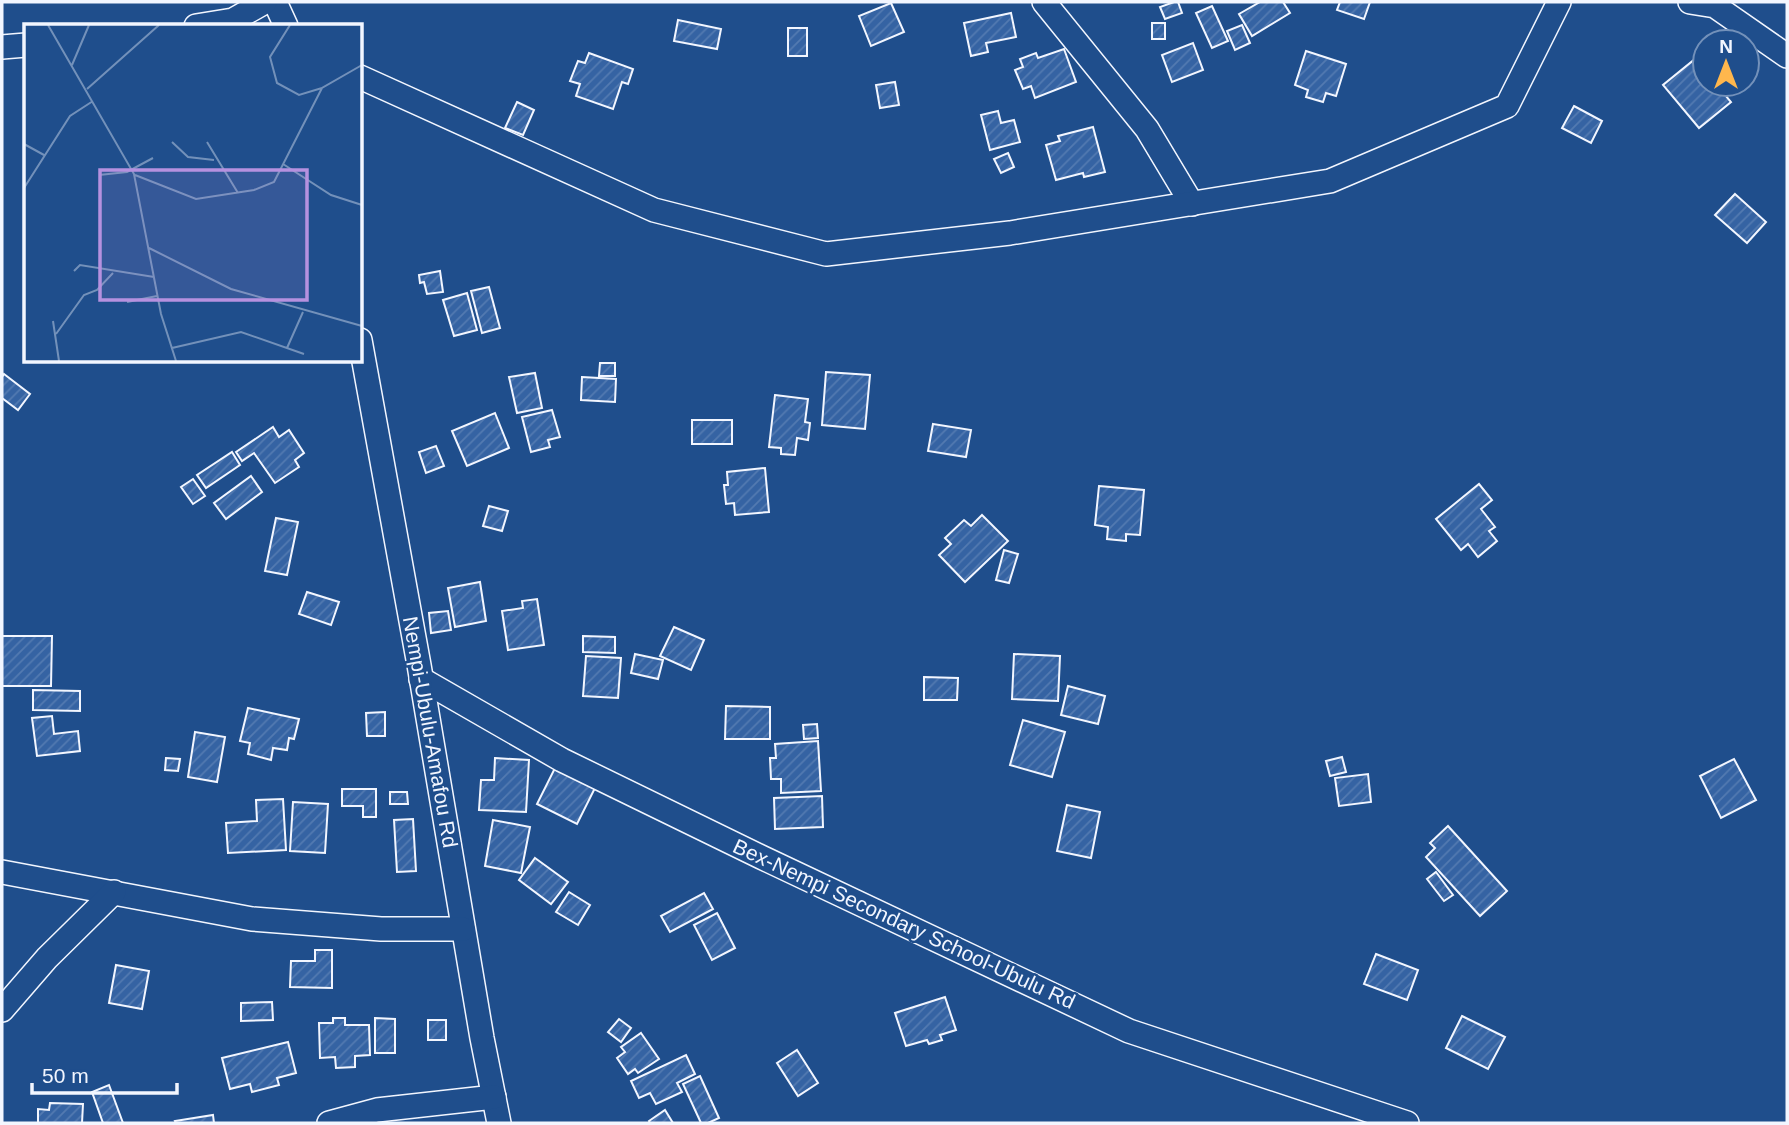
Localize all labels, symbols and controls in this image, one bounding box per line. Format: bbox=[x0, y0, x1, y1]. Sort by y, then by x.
inset map bbox=[24, 24, 362, 362]
north arrow bbox=[1691, 28, 1761, 98]
text: N bbox=[1719, 36, 1733, 57]
street label: Nempi-Ubulu-Amafou Rd bbox=[399, 614, 462, 849]
street label: Bex-Nempi Secondary School-Ubulu Rd bbox=[730, 834, 1079, 1013]
scale bar bbox=[32, 1052, 177, 1096]
text: 50 m bbox=[42, 1064, 89, 1087]

